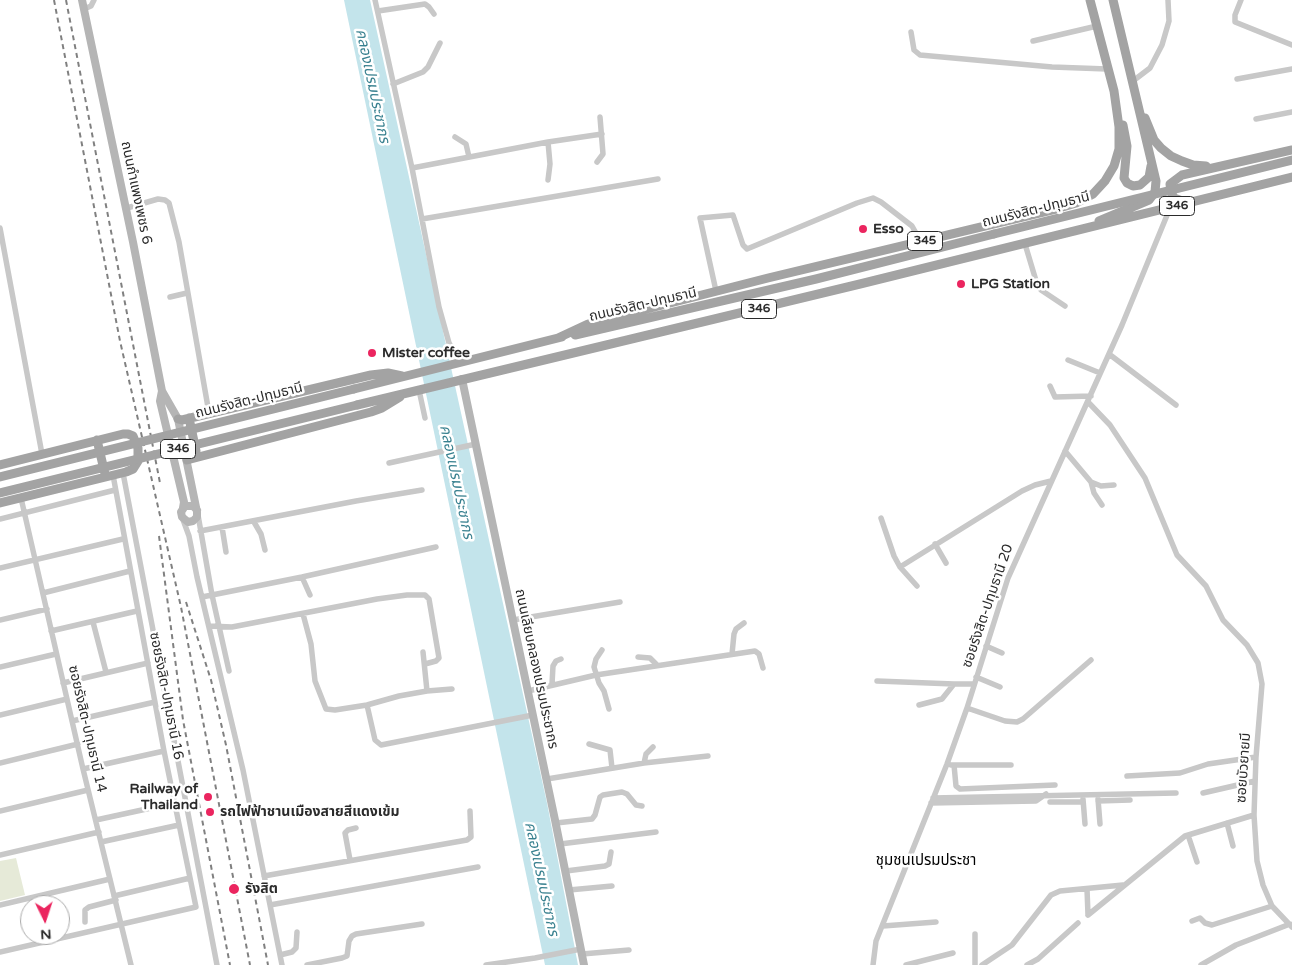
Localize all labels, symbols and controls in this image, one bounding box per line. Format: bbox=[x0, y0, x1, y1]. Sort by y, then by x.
water label: คลองเปรมประชากร bbox=[351, 27, 393, 145]
street label: ถนนกำแพงเพชร 6 bbox=[117, 140, 155, 246]
street label: ถนนรังสิต-ปทุมธานี bbox=[981, 189, 1091, 231]
road number: 346 bbox=[1160, 197, 1194, 216]
place label: Esso bbox=[873, 221, 904, 237]
marker: Esso bbox=[857, 223, 869, 235]
road number: 345 bbox=[908, 232, 942, 250]
place label: LPG Station bbox=[971, 276, 1050, 292]
marker: LPG Station bbox=[955, 278, 967, 290]
street label: ถนนรังสิต-ปทุมธานี bbox=[588, 284, 698, 326]
road number: 346 bbox=[742, 300, 776, 318]
place label: Mister coffee bbox=[382, 345, 470, 361]
marker: Mister coffee bbox=[366, 347, 378, 359]
street label: ถนนรังสิต-ปทุมธานี bbox=[194, 380, 304, 422]
water label: คลองเปรมประชากร bbox=[435, 423, 477, 541]
road number: 346 bbox=[160, 439, 196, 458]
street label: ซอยรังสิต-ปทุมธานี 20 bbox=[959, 542, 1017, 670]
street label: ถนนเลียบคลองเปรมประชากร bbox=[511, 588, 561, 750]
street label: ซอยรังสิต-ปทุมธานี 16 bbox=[145, 631, 187, 761]
street label: ซอยรังสิต-ปทุมธานี 14 bbox=[64, 664, 110, 794]
street label: ซอยบัวยายมี bbox=[1233, 732, 1255, 804]
place label: Railway of Thailand bbox=[129, 781, 198, 814]
marker: Railway of Thailand bbox=[202, 791, 214, 803]
place label: รถไฟฟ้าชานเมืองสายสีแดงเข้ม bbox=[220, 804, 400, 820]
marker: รถไฟฟ้าชานเมืองสายสีแดงเข้ม bbox=[204, 806, 216, 818]
water label: คลองเปรมประชากร bbox=[520, 820, 562, 938]
district label: ชุมชนเปรมประชา bbox=[876, 852, 976, 870]
place label: รังสิต bbox=[245, 881, 278, 897]
marker: รังสิต bbox=[227, 882, 241, 896]
north arrow bbox=[20, 895, 70, 945]
text: N bbox=[40, 926, 52, 943]

